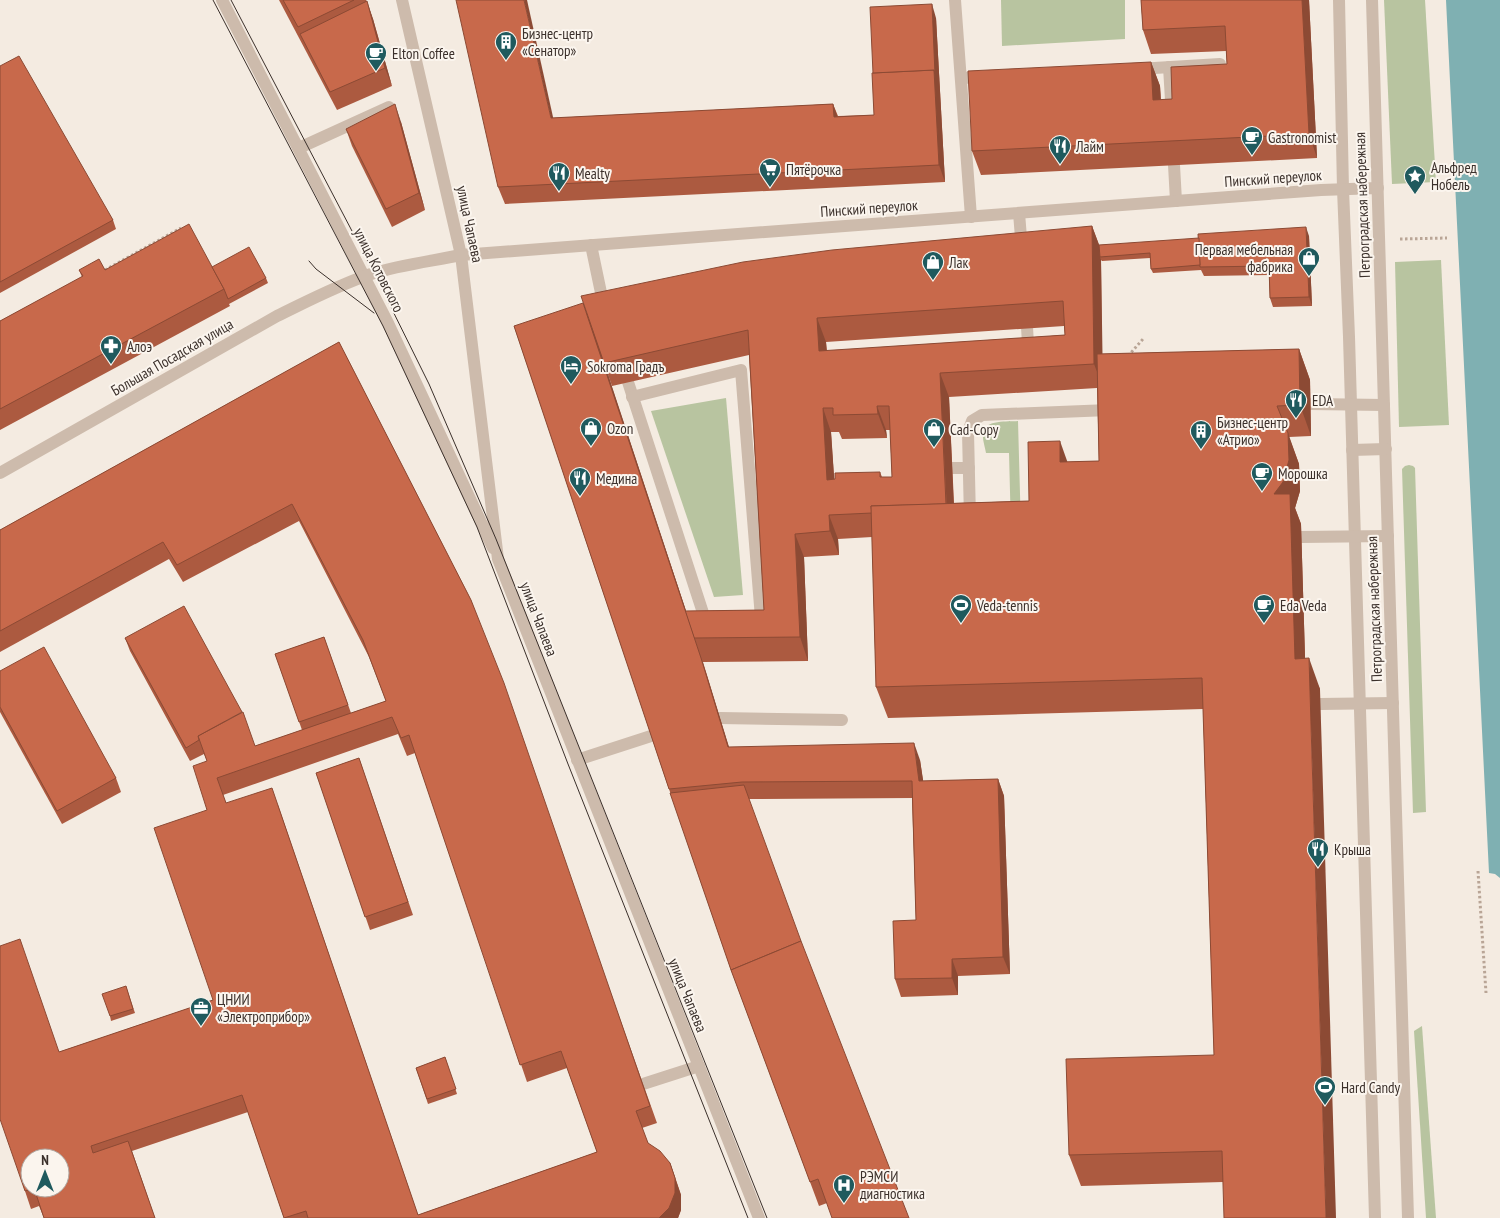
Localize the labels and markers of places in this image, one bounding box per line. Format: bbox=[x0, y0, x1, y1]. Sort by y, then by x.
place label: Бизнес-центр «Сенатор» bbox=[522, 24, 593, 60]
building icon: Бизнес-центр «Сенатор» bbox=[494, 30, 518, 61]
cafe icon: Elton Coffee bbox=[364, 41, 388, 72]
place label: Elton Coffee bbox=[392, 44, 455, 63]
cafe icon: Gastronomist bbox=[1240, 125, 1264, 156]
place label: Gastronomist bbox=[1268, 128, 1336, 147]
restaurant icon: Лайм bbox=[1048, 134, 1072, 165]
place label: Лайм bbox=[1075, 137, 1104, 156]
supermarket icon: Пятёрочка bbox=[758, 157, 782, 188]
place label: Альфред Нобель bbox=[1431, 158, 1477, 194]
place label: Пятёрочка bbox=[786, 160, 841, 179]
restaurant icon: Mealty bbox=[547, 161, 571, 192]
place label: Mealty bbox=[575, 164, 610, 183]
place icon: Альфред Нобель bbox=[1403, 164, 1427, 195]
place label: Первая мебельная фабрика bbox=[1195, 240, 1293, 276]
shop icon: Первая мебельная фабрика bbox=[1297, 246, 1321, 277]
shop icon: Лак bbox=[921, 250, 945, 281]
place label: Лак bbox=[948, 253, 969, 272]
pharmacy icon: Алоэ bbox=[99, 334, 123, 365]
place label: Алоэ bbox=[127, 337, 153, 356]
hotel icon: Sokroma Градъ bbox=[559, 354, 583, 385]
place label: Sokroma Градъ bbox=[587, 357, 664, 376]
restaurant icon: EDA bbox=[1284, 388, 1308, 419]
place label: EDA bbox=[1312, 391, 1334, 410]
place label: Бизнес-центр «Атрио» bbox=[1217, 413, 1288, 449]
shop icon: Ozon bbox=[579, 416, 603, 447]
shop icon: Cad-Copy bbox=[922, 417, 946, 448]
place label: Ozon bbox=[607, 419, 633, 438]
building icon: Бизнес-центр «Атрио» bbox=[1189, 419, 1213, 450]
place label: Cad-Copy bbox=[950, 420, 999, 439]
cafe icon: Морошка bbox=[1250, 461, 1274, 492]
place label: Морошка bbox=[1278, 464, 1328, 483]
restaurant icon: Медина bbox=[568, 466, 592, 497]
place label: Медина bbox=[596, 469, 637, 488]
sports icon: Veda-tennis bbox=[949, 593, 973, 624]
cafe icon: Eda Veda bbox=[1252, 593, 1276, 624]
place label: Veda-tennis bbox=[976, 596, 1038, 615]
place label: Eda Veda bbox=[1280, 596, 1327, 615]
restaurant icon: Крыша bbox=[1306, 837, 1330, 868]
place label: Крыша bbox=[1334, 840, 1371, 859]
place label: ЦНИИ «Электроприбор» bbox=[217, 990, 310, 1026]
office icon: ЦНИИ «Электроприбор» bbox=[189, 996, 213, 1027]
sports icon: Hard Candy bbox=[1313, 1075, 1337, 1106]
place label: Hard Candy bbox=[1341, 1078, 1401, 1097]
place label: РЭМСИ диагностика bbox=[860, 1167, 925, 1203]
hospital icon: РЭМСИ диагностика bbox=[832, 1173, 856, 1204]

